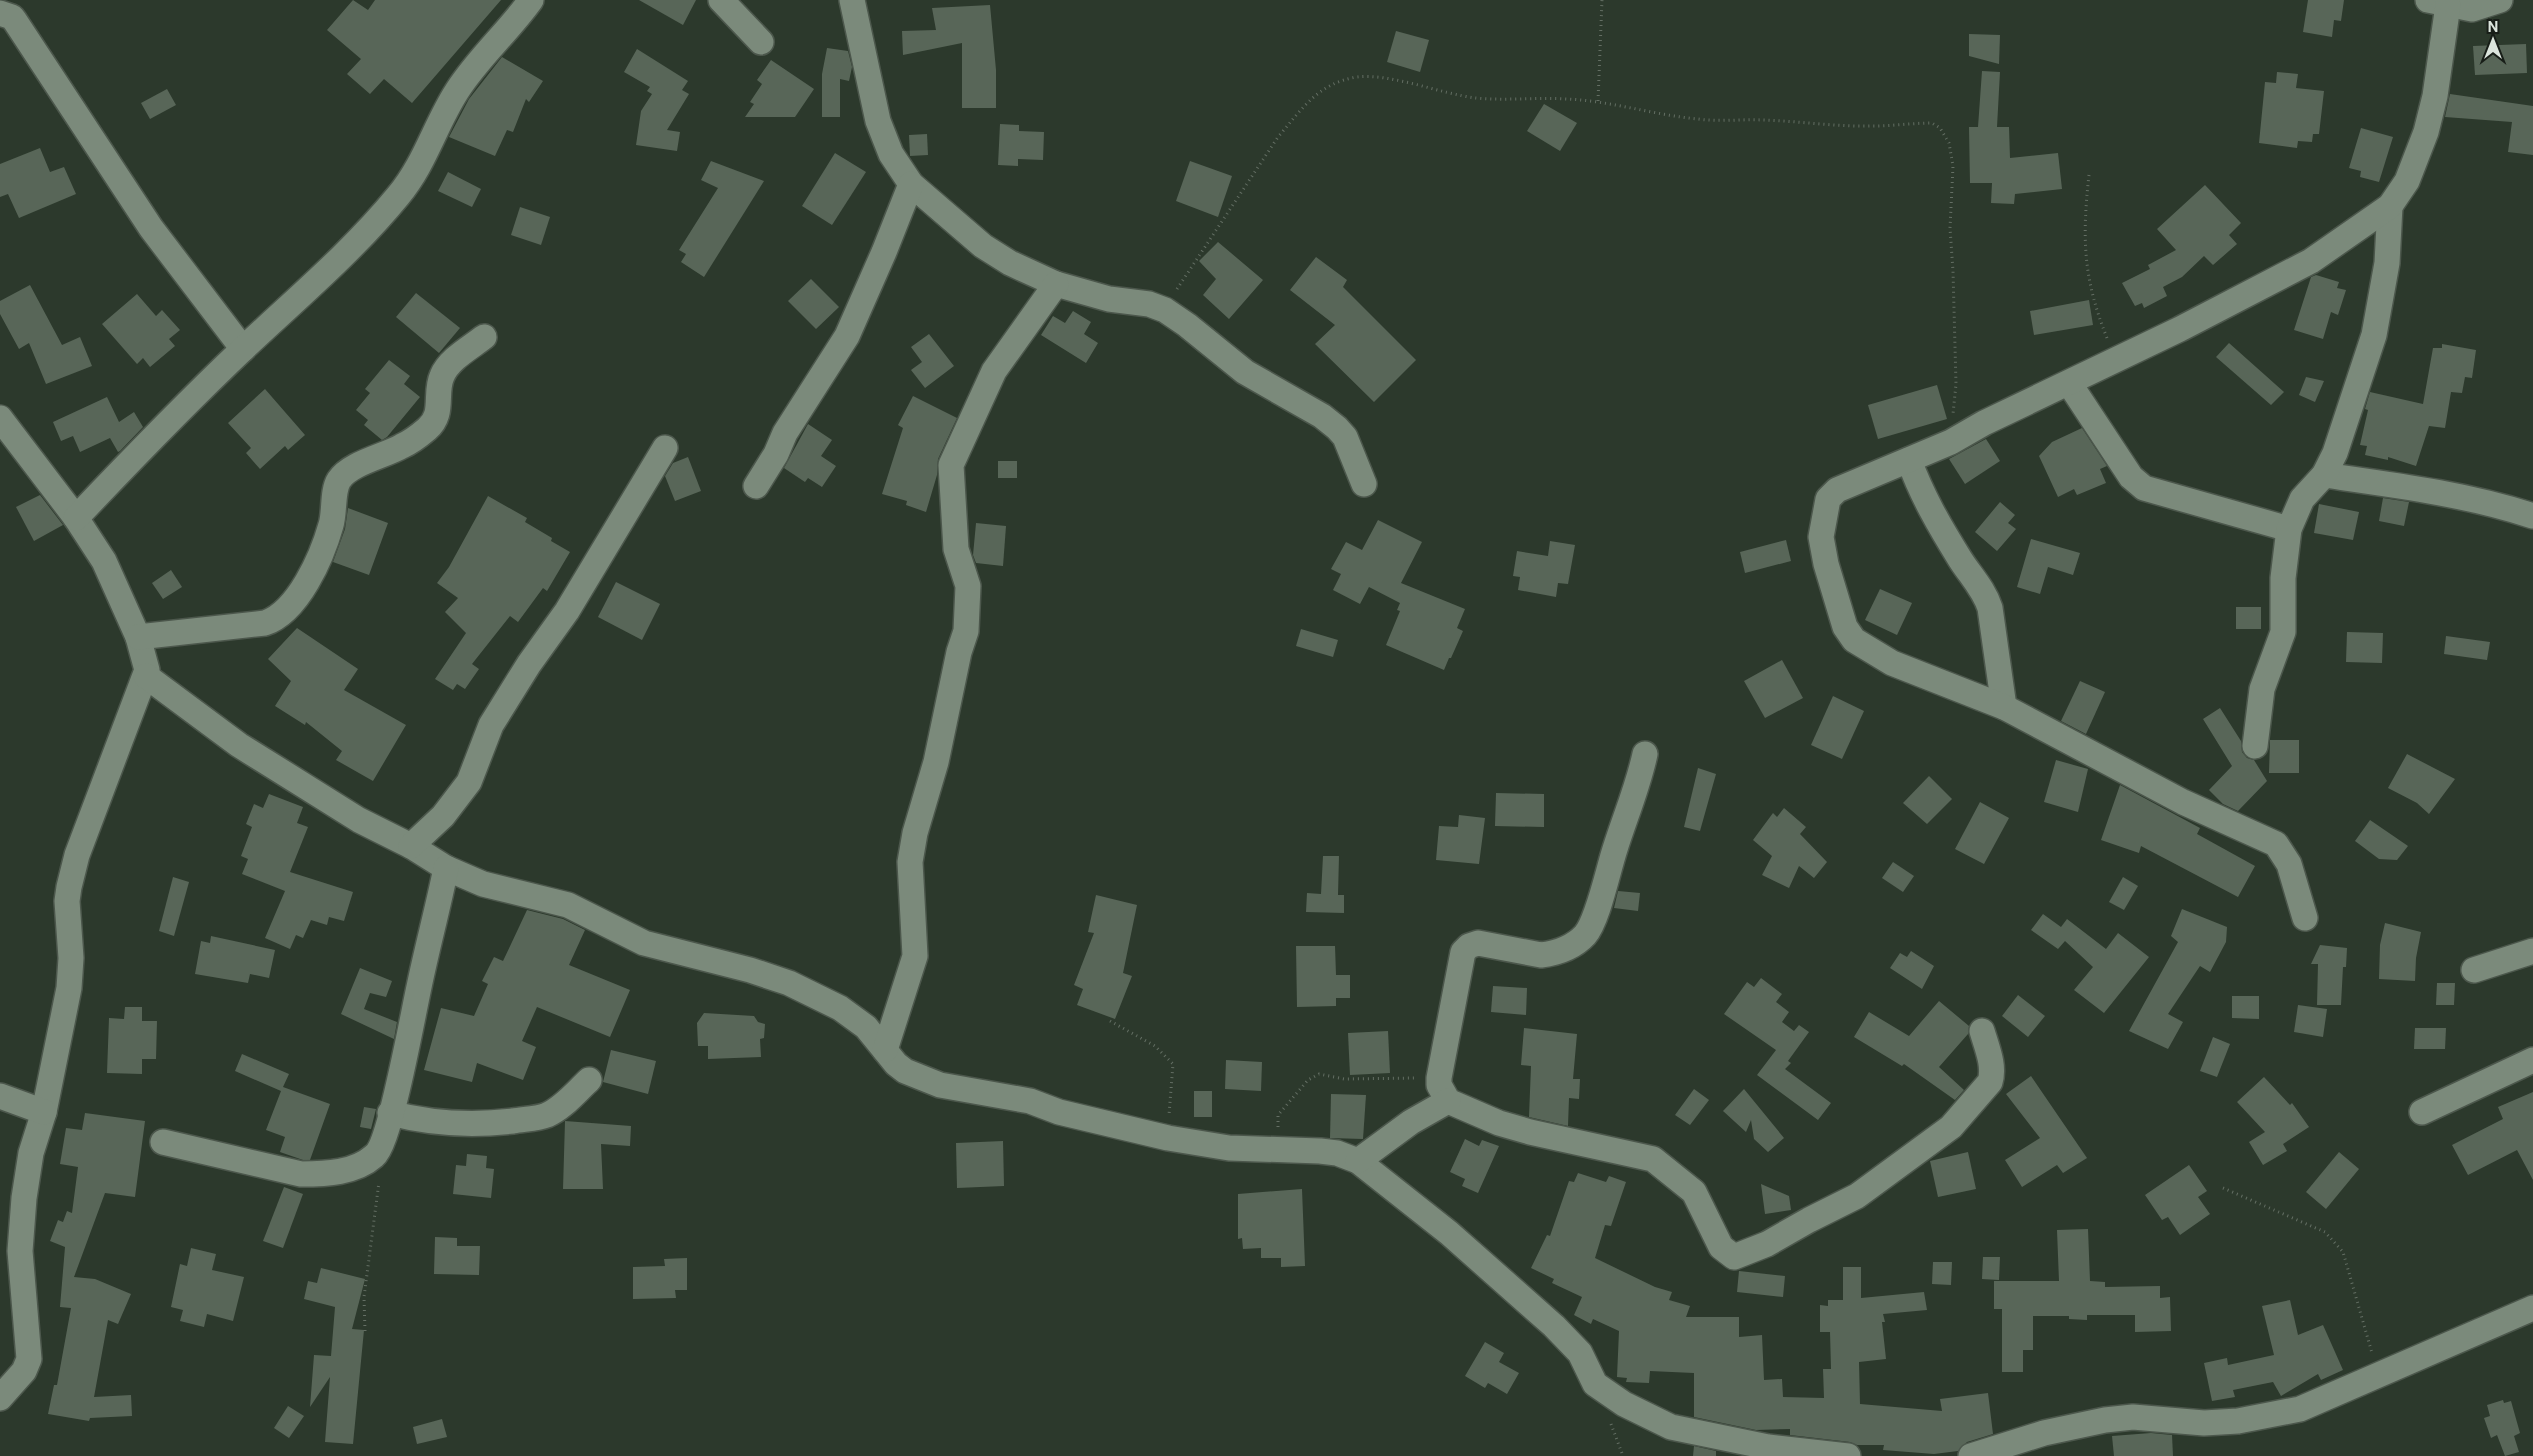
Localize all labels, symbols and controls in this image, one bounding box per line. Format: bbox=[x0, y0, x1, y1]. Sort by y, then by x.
north arrow bbox=[2468, 15, 2518, 65]
text: N bbox=[2488, 19, 2498, 35]

